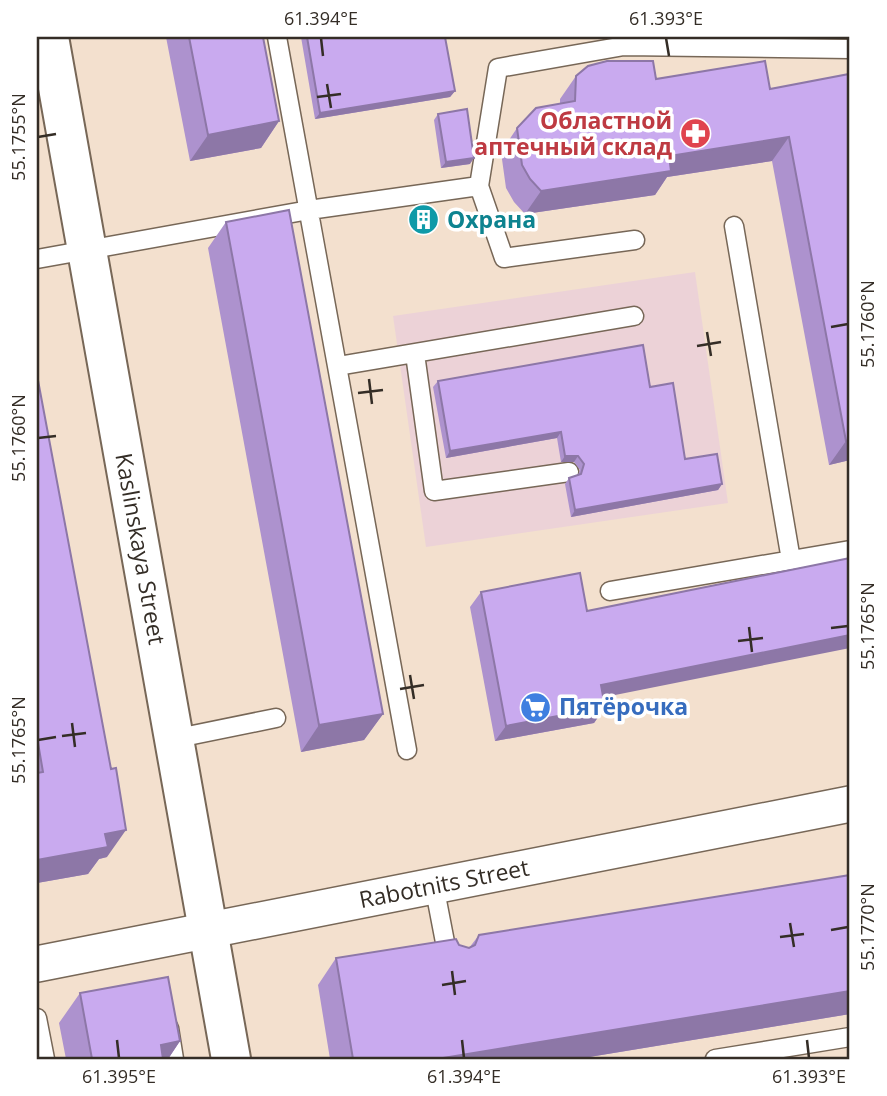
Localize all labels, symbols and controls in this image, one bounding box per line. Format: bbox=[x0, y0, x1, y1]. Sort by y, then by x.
text: 61.394°E bbox=[284, 6, 358, 30]
text: 61.393°E bbox=[629, 6, 703, 30]
text: 55.1755°N bbox=[6, 93, 30, 181]
place label: Областной аптечный склад bbox=[474, 104, 672, 162]
pharmacy icon: Областной аптечный склад bbox=[678, 117, 712, 151]
building icon: Охрана bbox=[407, 203, 441, 237]
place label: Охрана bbox=[447, 203, 536, 235]
text: 55.1760°N bbox=[855, 280, 879, 368]
text: 55.1760°N bbox=[6, 394, 30, 482]
street label: Kaslinskaya Street bbox=[108, 450, 174, 647]
text: 55.1765°N bbox=[855, 582, 879, 670]
supermarket icon: Пятёрочка bbox=[519, 690, 553, 724]
place label: Пятёрочка bbox=[559, 690, 688, 722]
text: 55.1765°N bbox=[6, 696, 30, 784]
street label: Rabotnits Street bbox=[356, 851, 532, 915]
text: 55.1770°N bbox=[855, 883, 879, 971]
text: 61.395°E bbox=[82, 1064, 156, 1088]
text: 61.394°E bbox=[427, 1064, 501, 1088]
text: 61.393°E bbox=[772, 1064, 846, 1088]

